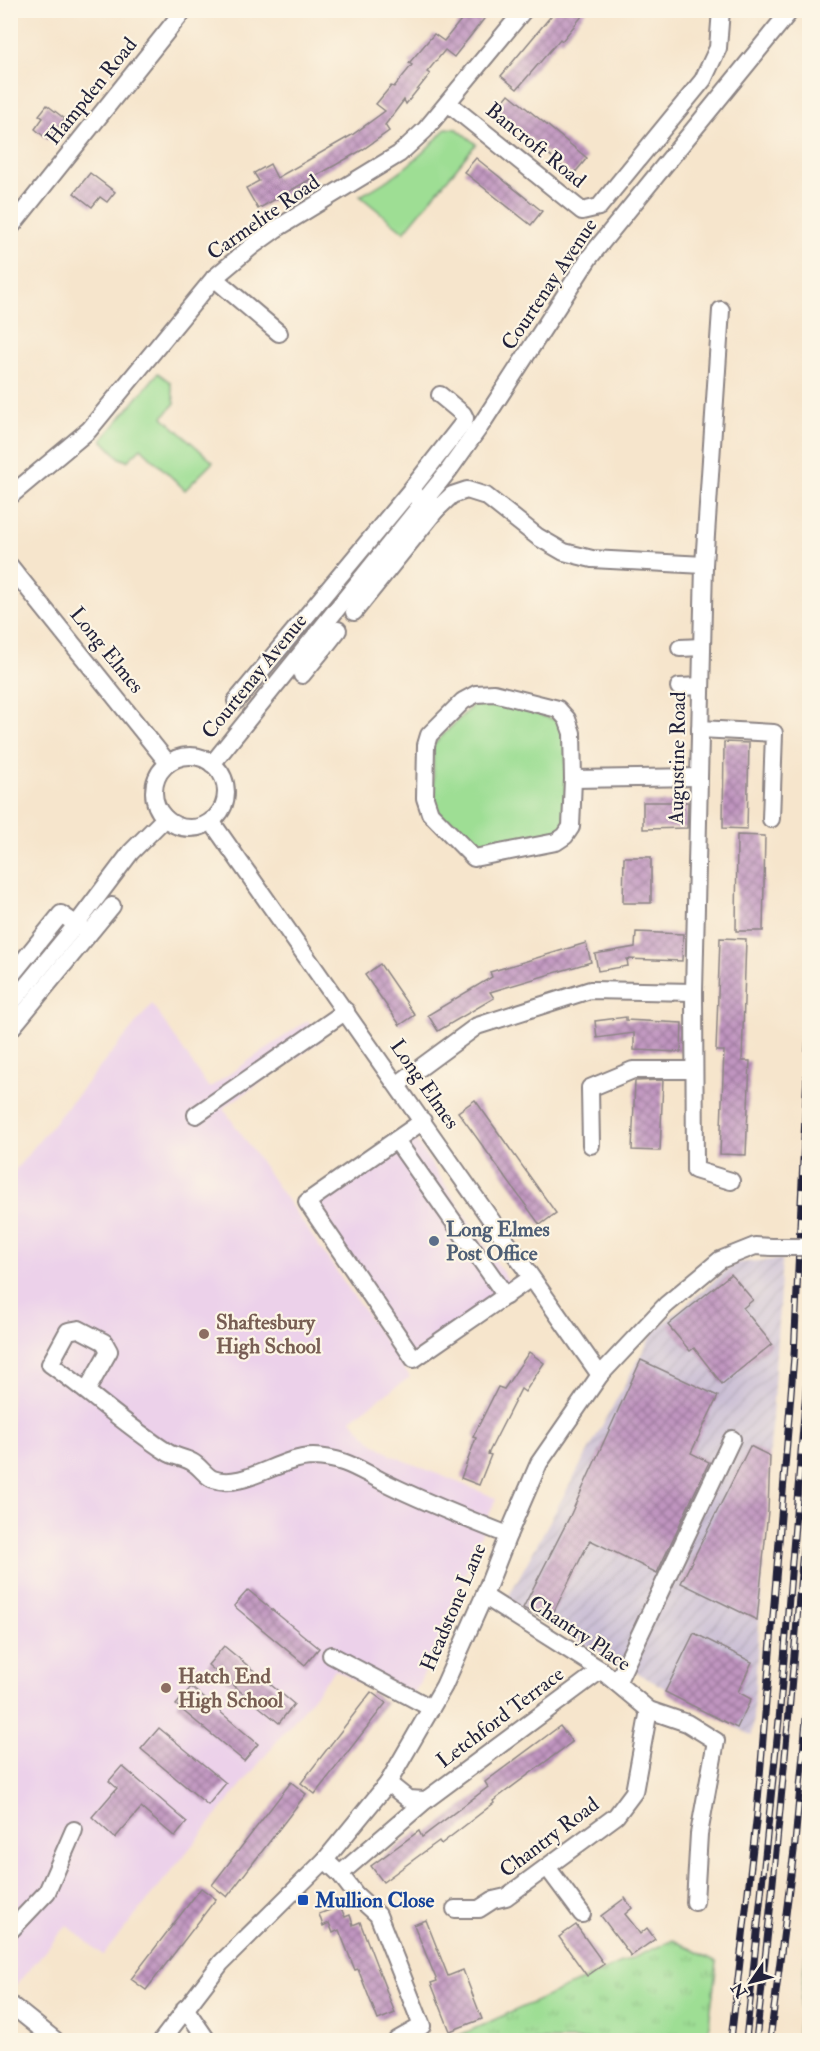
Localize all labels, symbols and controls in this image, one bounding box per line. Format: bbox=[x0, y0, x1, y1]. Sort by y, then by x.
street label: Hampden Road bbox=[40, 31, 143, 151]
street label: Bancroft Road bbox=[480, 97, 592, 195]
street label: Carmelite Road bbox=[202, 168, 325, 266]
street label: Courtenay Avenue bbox=[495, 213, 604, 355]
street label: Long Elmes bbox=[63, 602, 150, 699]
street label: Courtenay Avenue bbox=[196, 608, 313, 744]
street label: Augustine Road bbox=[663, 691, 692, 826]
street label: Long Elmes bbox=[384, 1034, 465, 1135]
place label: Long Elmes Post Office bbox=[446, 1216, 550, 1267]
marker: Long Elmes Post Office bbox=[427, 1234, 441, 1248]
place label: Shaftesbury High School bbox=[216, 1309, 322, 1360]
marker: Shaftesbury High School bbox=[197, 1327, 211, 1341]
street label: Headstone Lane bbox=[414, 1539, 493, 1675]
street label: Chantry Place bbox=[523, 1589, 636, 1678]
street label: Letchford Terrace bbox=[431, 1661, 570, 1774]
place label: Hatch End High School bbox=[178, 1663, 284, 1714]
marker: Hatch End High School bbox=[159, 1681, 173, 1695]
street label: Chantry Road bbox=[494, 1791, 605, 1884]
place label: Mullion Close bbox=[314, 1887, 434, 1914]
marker: Mullion Close bbox=[296, 1893, 310, 1907]
north arrow bbox=[721, 1952, 781, 2012]
text: N bbox=[727, 1978, 752, 2002]

